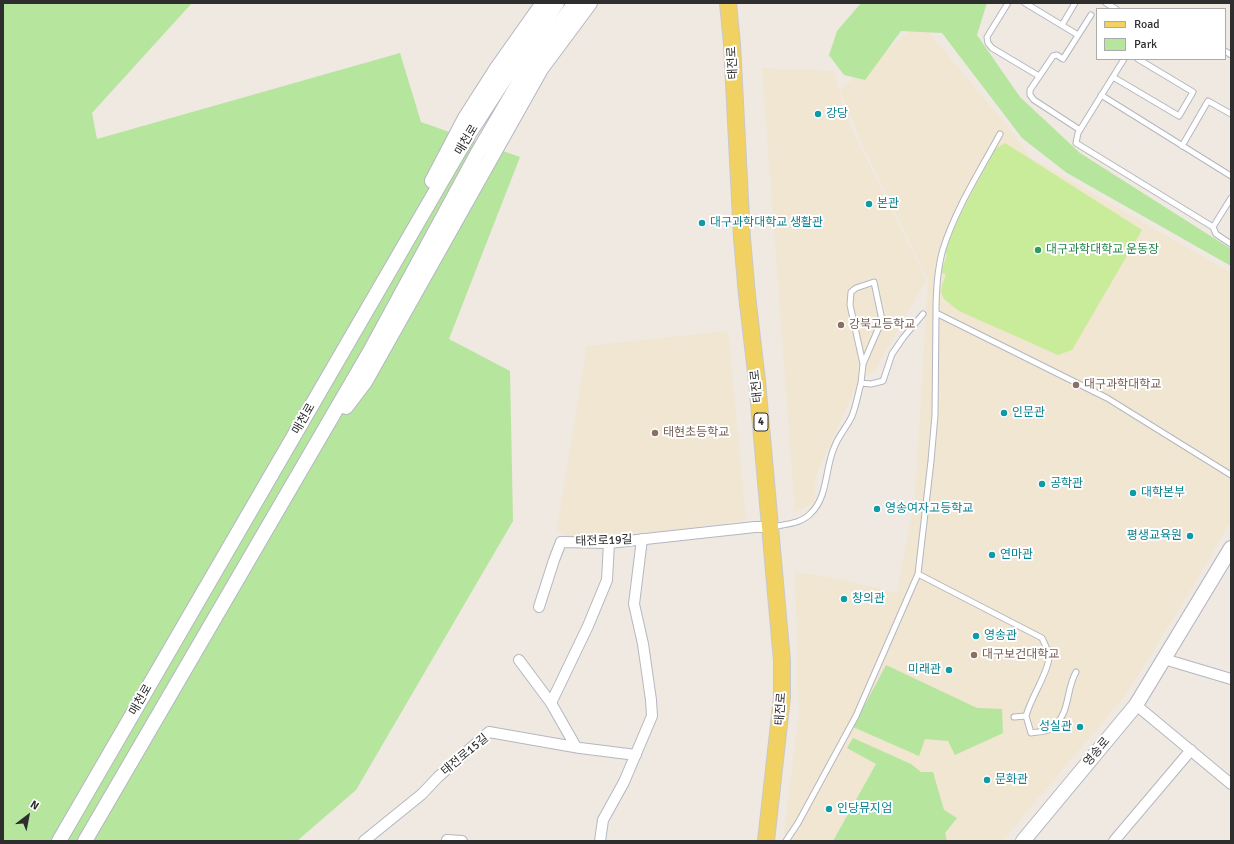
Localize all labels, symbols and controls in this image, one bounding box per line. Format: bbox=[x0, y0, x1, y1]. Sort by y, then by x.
legend bbox=[1096, 8, 1226, 60]
text: Road bbox=[1134, 17, 1160, 32]
text: Park bbox=[1134, 37, 1157, 52]
street label: 태전로 bbox=[725, 46, 741, 80]
place label: 강당 bbox=[826, 107, 848, 121]
marker: 강당 bbox=[813, 109, 823, 119]
street label: 매천로 bbox=[452, 122, 482, 158]
place label: 본관 bbox=[877, 197, 899, 211]
marker: 본관 bbox=[864, 199, 874, 209]
place label: 대구과학대학교 생활관 bbox=[710, 216, 823, 230]
marker: 대구과학대학교 생활관 bbox=[697, 218, 707, 228]
place label: 대구과학대학교 운동장 bbox=[1046, 243, 1159, 257]
marker: 대구과학대학교 운동장 bbox=[1033, 245, 1043, 255]
place label: 강북고등학교 bbox=[849, 318, 915, 332]
marker: 강북고등학교 bbox=[836, 320, 846, 330]
street label: 태전로 bbox=[748, 369, 766, 403]
place label: 대구과학대학교 bbox=[1084, 378, 1161, 392]
marker: 대구과학대학교 bbox=[1071, 380, 1081, 390]
street label: 매천로 bbox=[289, 401, 319, 437]
place label: 인문관 bbox=[1012, 406, 1045, 420]
marker: 인문관 bbox=[999, 408, 1009, 418]
road number: 4 bbox=[754, 413, 768, 431]
place label: 태현초등학교 bbox=[663, 426, 729, 440]
marker: 태현초등학교 bbox=[650, 428, 660, 438]
place label: 공학관 bbox=[1050, 477, 1083, 491]
marker: 공학관 bbox=[1037, 479, 1047, 489]
place label: 대학본부 bbox=[1141, 486, 1185, 500]
marker: 대학본부 bbox=[1128, 488, 1138, 498]
place label: 영송여자고등학교 bbox=[885, 502, 973, 516]
marker: 영송여자고등학교 bbox=[872, 504, 882, 514]
place label: 평생교육원 bbox=[1127, 529, 1182, 543]
marker: 평생교육원 bbox=[1185, 531, 1195, 541]
street label: 태전로19길 bbox=[575, 533, 633, 549]
place label: 연마관 bbox=[1000, 548, 1033, 562]
marker: 연마관 bbox=[987, 550, 997, 560]
place label: 창의관 bbox=[852, 592, 885, 606]
marker: 창의관 bbox=[839, 594, 849, 604]
place label: 영송관 bbox=[984, 629, 1017, 643]
marker: 영송관 bbox=[971, 631, 981, 641]
place label: 대구보건대학교 bbox=[982, 648, 1059, 662]
marker: 대구보건대학교 bbox=[969, 650, 979, 660]
place label: 미래관 bbox=[908, 663, 941, 677]
marker: 미래관 bbox=[944, 665, 954, 675]
street label: 매천로 bbox=[126, 682, 156, 718]
street label: 태전로 bbox=[773, 692, 789, 726]
place label: 성실관 bbox=[1039, 720, 1072, 734]
marker: 성실관 bbox=[1075, 722, 1085, 732]
street label: 태전로15길 bbox=[438, 731, 492, 779]
street label: 영송로 bbox=[1081, 735, 1113, 769]
place label: 문화관 bbox=[995, 773, 1028, 787]
marker: 문화관 bbox=[982, 775, 992, 785]
north arrow bbox=[8, 796, 48, 836]
text: N bbox=[28, 798, 41, 813]
place label: 인당뮤지엄 bbox=[837, 802, 892, 816]
marker: 인당뮤지엄 bbox=[824, 804, 834, 814]

